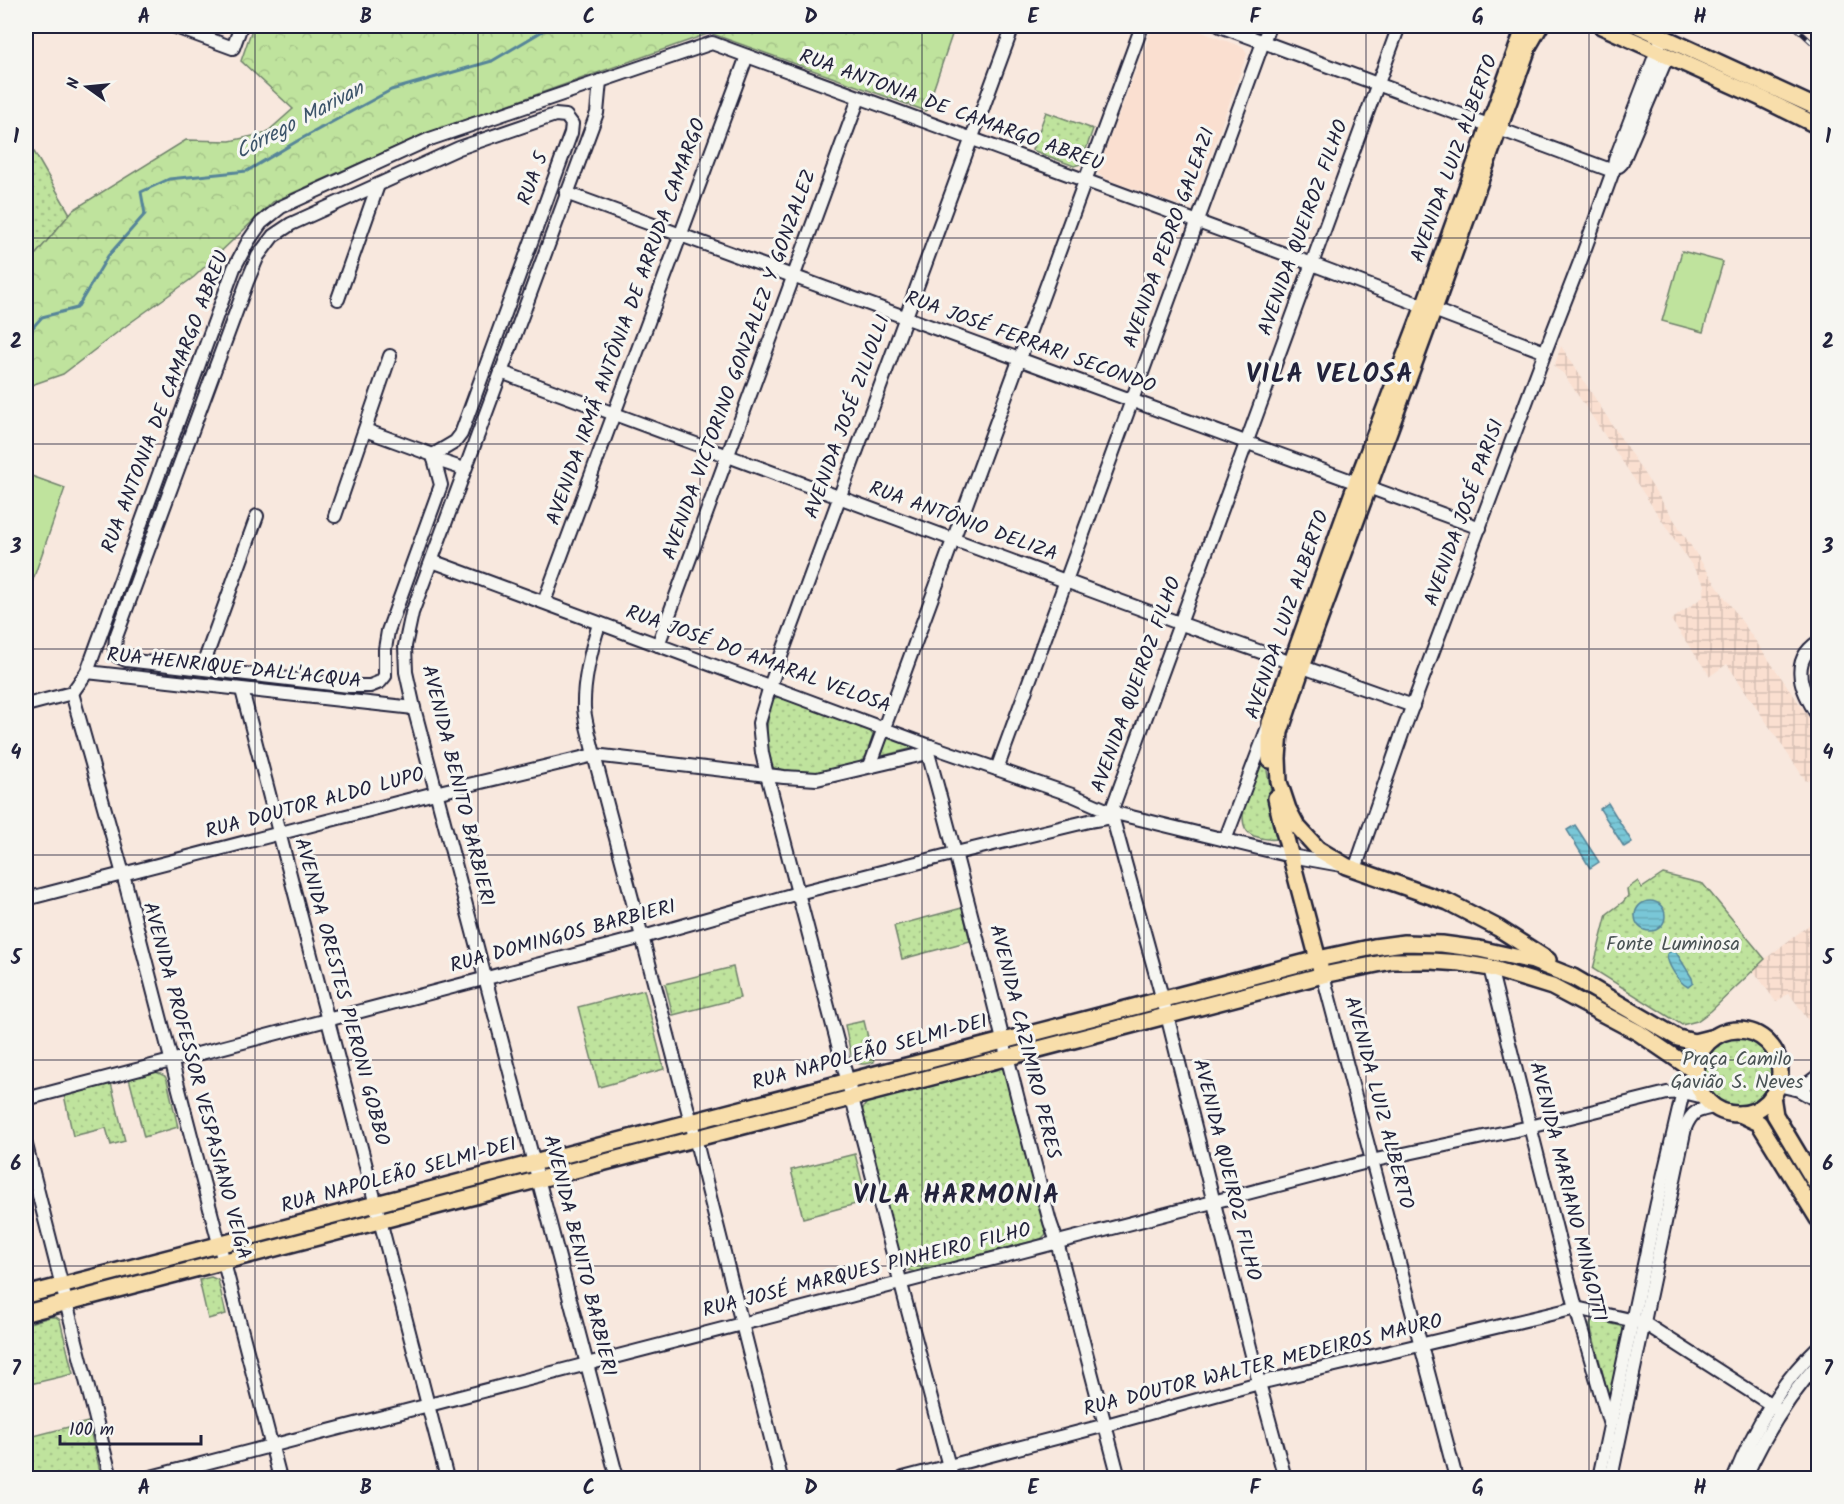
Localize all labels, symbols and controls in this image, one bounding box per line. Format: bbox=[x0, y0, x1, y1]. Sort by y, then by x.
text: A bbox=[138, 2, 150, 34]
text: B bbox=[360, 2, 372, 34]
text: C bbox=[583, 2, 595, 34]
text: D bbox=[804, 2, 818, 34]
text: E bbox=[1027, 2, 1039, 34]
text: F bbox=[1250, 2, 1262, 34]
text: G bbox=[1472, 2, 1484, 34]
text: H bbox=[1693, 2, 1707, 34]
street label: RUA ANTONIA DE CAMARGO ABREU bbox=[794, 41, 1108, 181]
street label: AVENIDA LUIZ ALBERTO bbox=[1403, 51, 1507, 267]
north arrow bbox=[57, 57, 117, 117]
water label: Córrego Marivan bbox=[230, 72, 372, 169]
text: N bbox=[61, 75, 87, 92]
street label: AVENIDA IRMÃ ANTÔNIA DE ARRUDA CAMARGO bbox=[538, 114, 716, 530]
street label: AVENIDA QUEIROZ FILHO bbox=[1250, 116, 1358, 340]
text: 1 bbox=[13, 122, 19, 154]
text: 1 bbox=[1825, 122, 1831, 154]
street label: AVENIDA PEDRO GALEAZI bbox=[1115, 123, 1225, 353]
street label: RUA 5 bbox=[510, 147, 559, 210]
street label: AVENIDA VICTORINO GONZALEZ Y GONZALEZ bbox=[654, 165, 826, 565]
street label: RUA ANTONIA DE CAMARGO ABREU bbox=[93, 246, 239, 558]
street label: RUA JOSÉ FERRARI SECONDO bbox=[900, 283, 1160, 403]
street label: AVENIDA JOSÉ ZILIOLLI bbox=[796, 310, 900, 524]
text: 2 bbox=[10, 327, 22, 359]
text: 2 bbox=[1822, 327, 1834, 359]
district label: VILA VELOSA bbox=[1246, 354, 1414, 396]
street label: AVENIDA JOSÉ PARISI bbox=[1416, 415, 1514, 611]
street label: RUA ANTÔNIO DELIZA bbox=[864, 473, 1062, 571]
street label: AVENIDA LUIZ ALBERTO bbox=[1237, 506, 1339, 724]
text: 3 bbox=[10, 532, 22, 564]
text: 3 bbox=[1822, 532, 1834, 564]
street label: AVENIDA QUEIROZ FILHO bbox=[1083, 573, 1191, 797]
street label: RUA JOSÉ DO AMARAL VELOSA bbox=[621, 597, 895, 723]
street label: RUA HENRIQUE DALL'ACQUA bbox=[105, 640, 363, 698]
street label: AVENIDA BENITO BARBIERI bbox=[412, 662, 502, 910]
text: 4 bbox=[11, 738, 22, 770]
text: 4 bbox=[1823, 738, 1834, 770]
street label: RUA DOUTOR ALDO LUPO bbox=[202, 759, 428, 849]
street label: AVENIDA ORESTES PIERONI GOBBO bbox=[284, 835, 398, 1149]
street label: RUA DOMINGOS BARBIERI bbox=[446, 891, 680, 983]
street label: AVENIDA PROFESSOR VESPASIANO VEIGA bbox=[133, 899, 259, 1263]
street label: AVENIDA CAZIMIRO PERES bbox=[979, 921, 1069, 1163]
park label: Fonte Luminosa bbox=[1606, 929, 1740, 961]
text: 5 bbox=[10, 943, 23, 975]
text: 5 bbox=[1822, 943, 1835, 975]
street label: AVENIDA LUIZ ALBERTO bbox=[1334, 993, 1422, 1213]
street label: RUA NAPOLEÃO SELMI-DEI bbox=[749, 1006, 991, 1100]
park label: Praça Camilo Gavião S. Neves bbox=[1670, 1044, 1804, 1099]
street label: AVENIDA QUEIROZ FILHO bbox=[1183, 1056, 1269, 1284]
street label: AVENIDA MARIANO MINGOTTI bbox=[1519, 1059, 1615, 1325]
street label: RUA NAPOLEÃO SELMI-DEI bbox=[278, 1129, 520, 1223]
street label: AVENIDA BENITO BARBIERI bbox=[534, 1132, 624, 1380]
text: 6 bbox=[11, 1149, 22, 1181]
text: 6 bbox=[1823, 1149, 1834, 1181]
district label: VILA HARMONIA bbox=[853, 1175, 1061, 1217]
street label: RUA JOSÉ MARQUES PINHEIRO FILHO bbox=[699, 1215, 1035, 1327]
street label: RUA DOUTOR WALTER MEDEIROS MAURO bbox=[1080, 1306, 1446, 1426]
text: 7 bbox=[11, 1354, 21, 1386]
text: 7 bbox=[1823, 1354, 1833, 1386]
scale bar bbox=[60, 1408, 201, 1446]
text: 100 m bbox=[69, 1416, 114, 1445]
text: A bbox=[138, 1473, 150, 1504]
text: B bbox=[360, 1473, 372, 1504]
text: C bbox=[583, 1473, 595, 1504]
text: D bbox=[804, 1473, 818, 1504]
text: E bbox=[1027, 1473, 1039, 1504]
text: F bbox=[1250, 1473, 1262, 1504]
text: G bbox=[1472, 1473, 1484, 1504]
text: H bbox=[1693, 1473, 1707, 1504]

